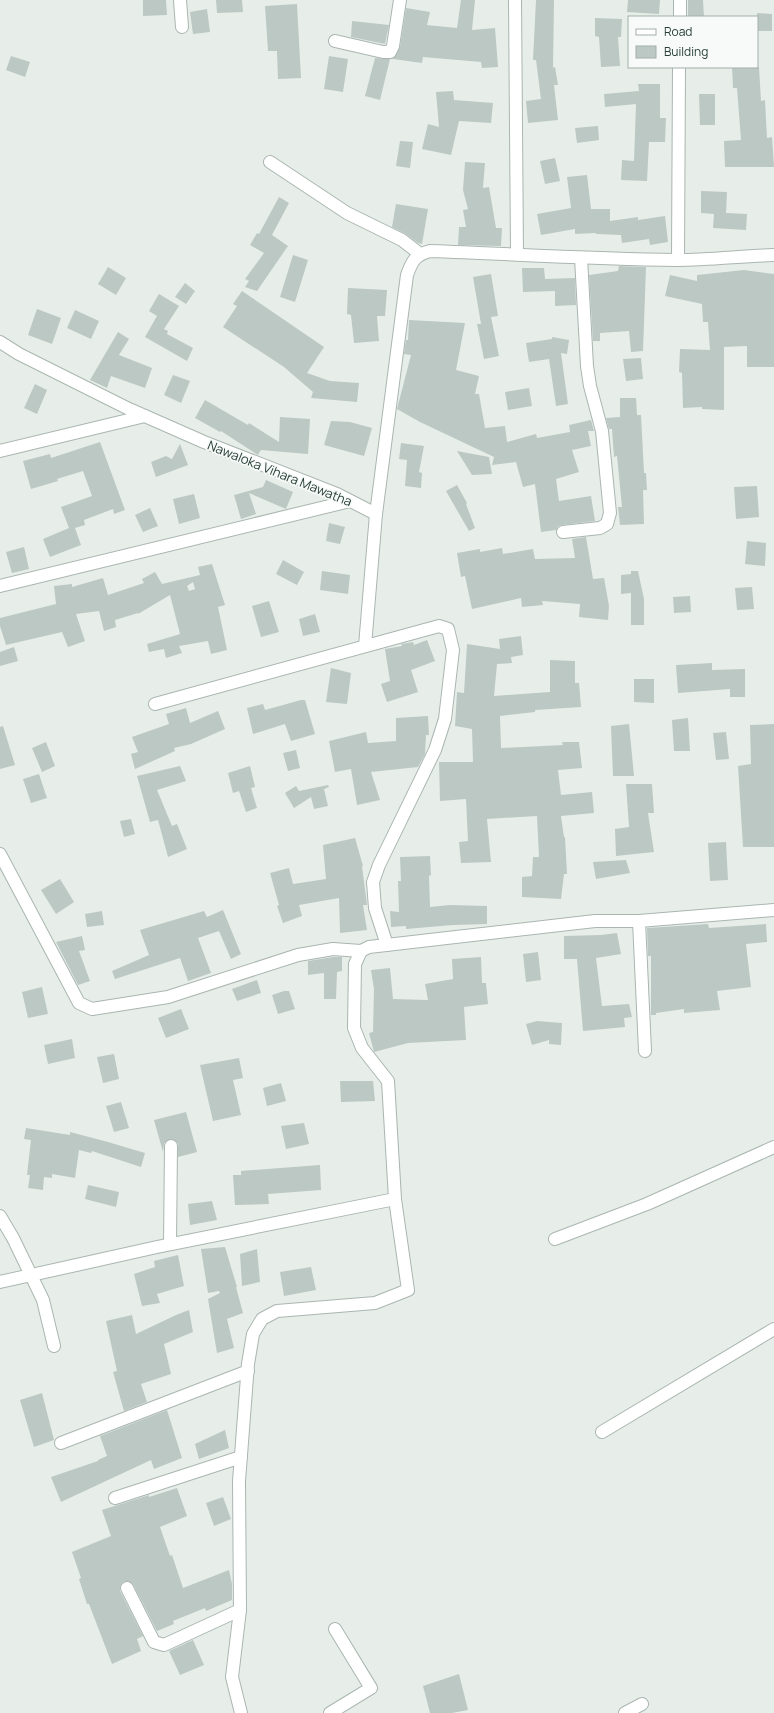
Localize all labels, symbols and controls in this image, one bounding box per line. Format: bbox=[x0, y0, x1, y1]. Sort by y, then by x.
legend bbox=[628, 16, 758, 68]
text: Road bbox=[664, 23, 692, 40]
text: Building bbox=[664, 43, 708, 60]
street label: Nawaloka Vihara Mawatha bbox=[205, 436, 355, 510]

